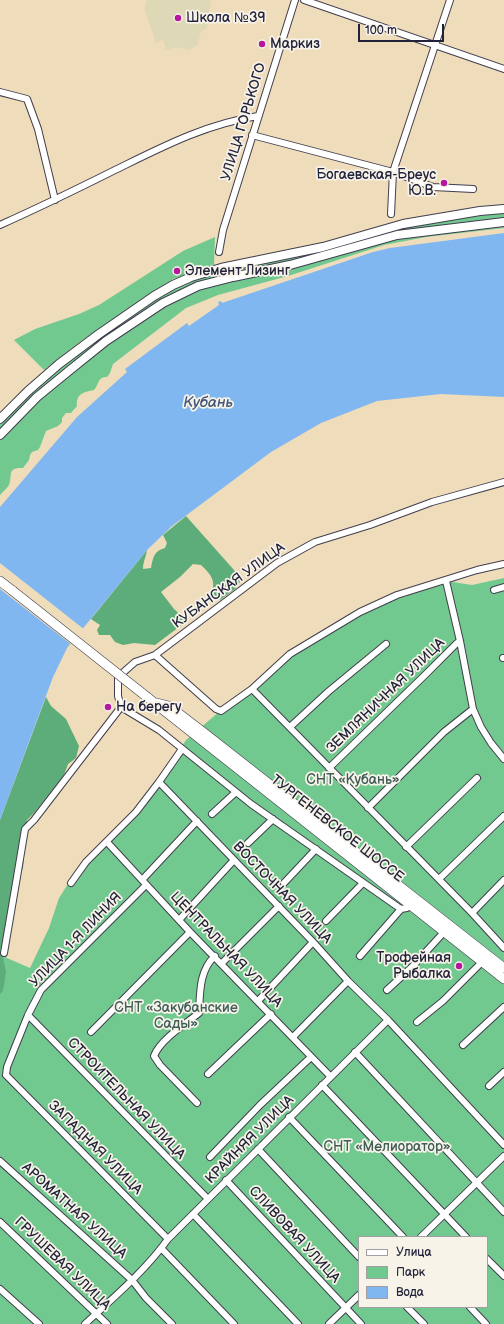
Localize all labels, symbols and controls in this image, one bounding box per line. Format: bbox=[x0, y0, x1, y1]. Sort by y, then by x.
place label: Школа №39 bbox=[186, 10, 266, 26]
marker: Школа №39 bbox=[173, 13, 183, 23]
scale bar bbox=[360, 16, 446, 42]
text: 100 m bbox=[365, 23, 397, 38]
place label: Маркиз bbox=[270, 36, 320, 52]
marker: Маркиз bbox=[257, 39, 267, 49]
street label: УЛИЦА ГОРЬКОГО bbox=[218, 61, 270, 183]
place label: Богаевская-Бреус Ю.В. bbox=[316, 167, 436, 200]
marker: Богаевская-Бреус Ю.В. bbox=[439, 178, 449, 188]
place label: Элемент Лизинг bbox=[185, 263, 290, 279]
marker: Элемент Лизинг bbox=[172, 266, 182, 276]
water label: Кубань bbox=[183, 394, 233, 412]
street label: КУБАНСКАЯ УЛИЦА bbox=[169, 540, 289, 632]
street label: ЗЕМЛЯНИЧНАЯ УЛИЦА bbox=[323, 635, 449, 757]
place label: На берегу bbox=[116, 699, 182, 715]
marker: На берегу bbox=[103, 702, 113, 712]
street label: ТУРГЕНЕВСКОЕ ШОССЕ bbox=[267, 772, 407, 886]
park label: СНТ «Кубань» bbox=[306, 772, 400, 788]
street label: ВОСТОЧНАЯ УЛИЦА bbox=[229, 839, 335, 947]
street label: УЛИЦА 1-Я ЛИНИЯ bbox=[26, 889, 126, 991]
street label: ЦЕНТРАЛЬНАЯ УЛИЦА bbox=[166, 889, 286, 1011]
place label: Трофейная Рыбалка bbox=[376, 950, 451, 982]
marker: Трофейная Рыбалка bbox=[454, 961, 464, 971]
park label: СНТ «Закубанские Сады» bbox=[114, 1000, 238, 1032]
street label: СТРОИТЕЛЬНАЯ УЛИЦА bbox=[64, 1035, 188, 1163]
street label: КРАЙНЯЯ УЛИЦА bbox=[202, 1092, 298, 1188]
street label: ЗАПАДНАЯ УЛИЦА bbox=[45, 1098, 145, 1198]
park label: СНТ «Мелиоратор» bbox=[323, 1139, 451, 1155]
street label: АРОМАТНАЯ УЛИЦА bbox=[18, 1159, 130, 1263]
street label: СЛИВОВАЯ УЛИЦА bbox=[245, 1183, 343, 1287]
street label: ГРУШЕВАЯ УЛИЦА bbox=[10, 1214, 114, 1314]
legend bbox=[358, 1236, 488, 1308]
text: Улица bbox=[396, 1245, 432, 1260]
text: Парк bbox=[396, 1265, 425, 1280]
text: Вода bbox=[396, 1285, 424, 1300]

